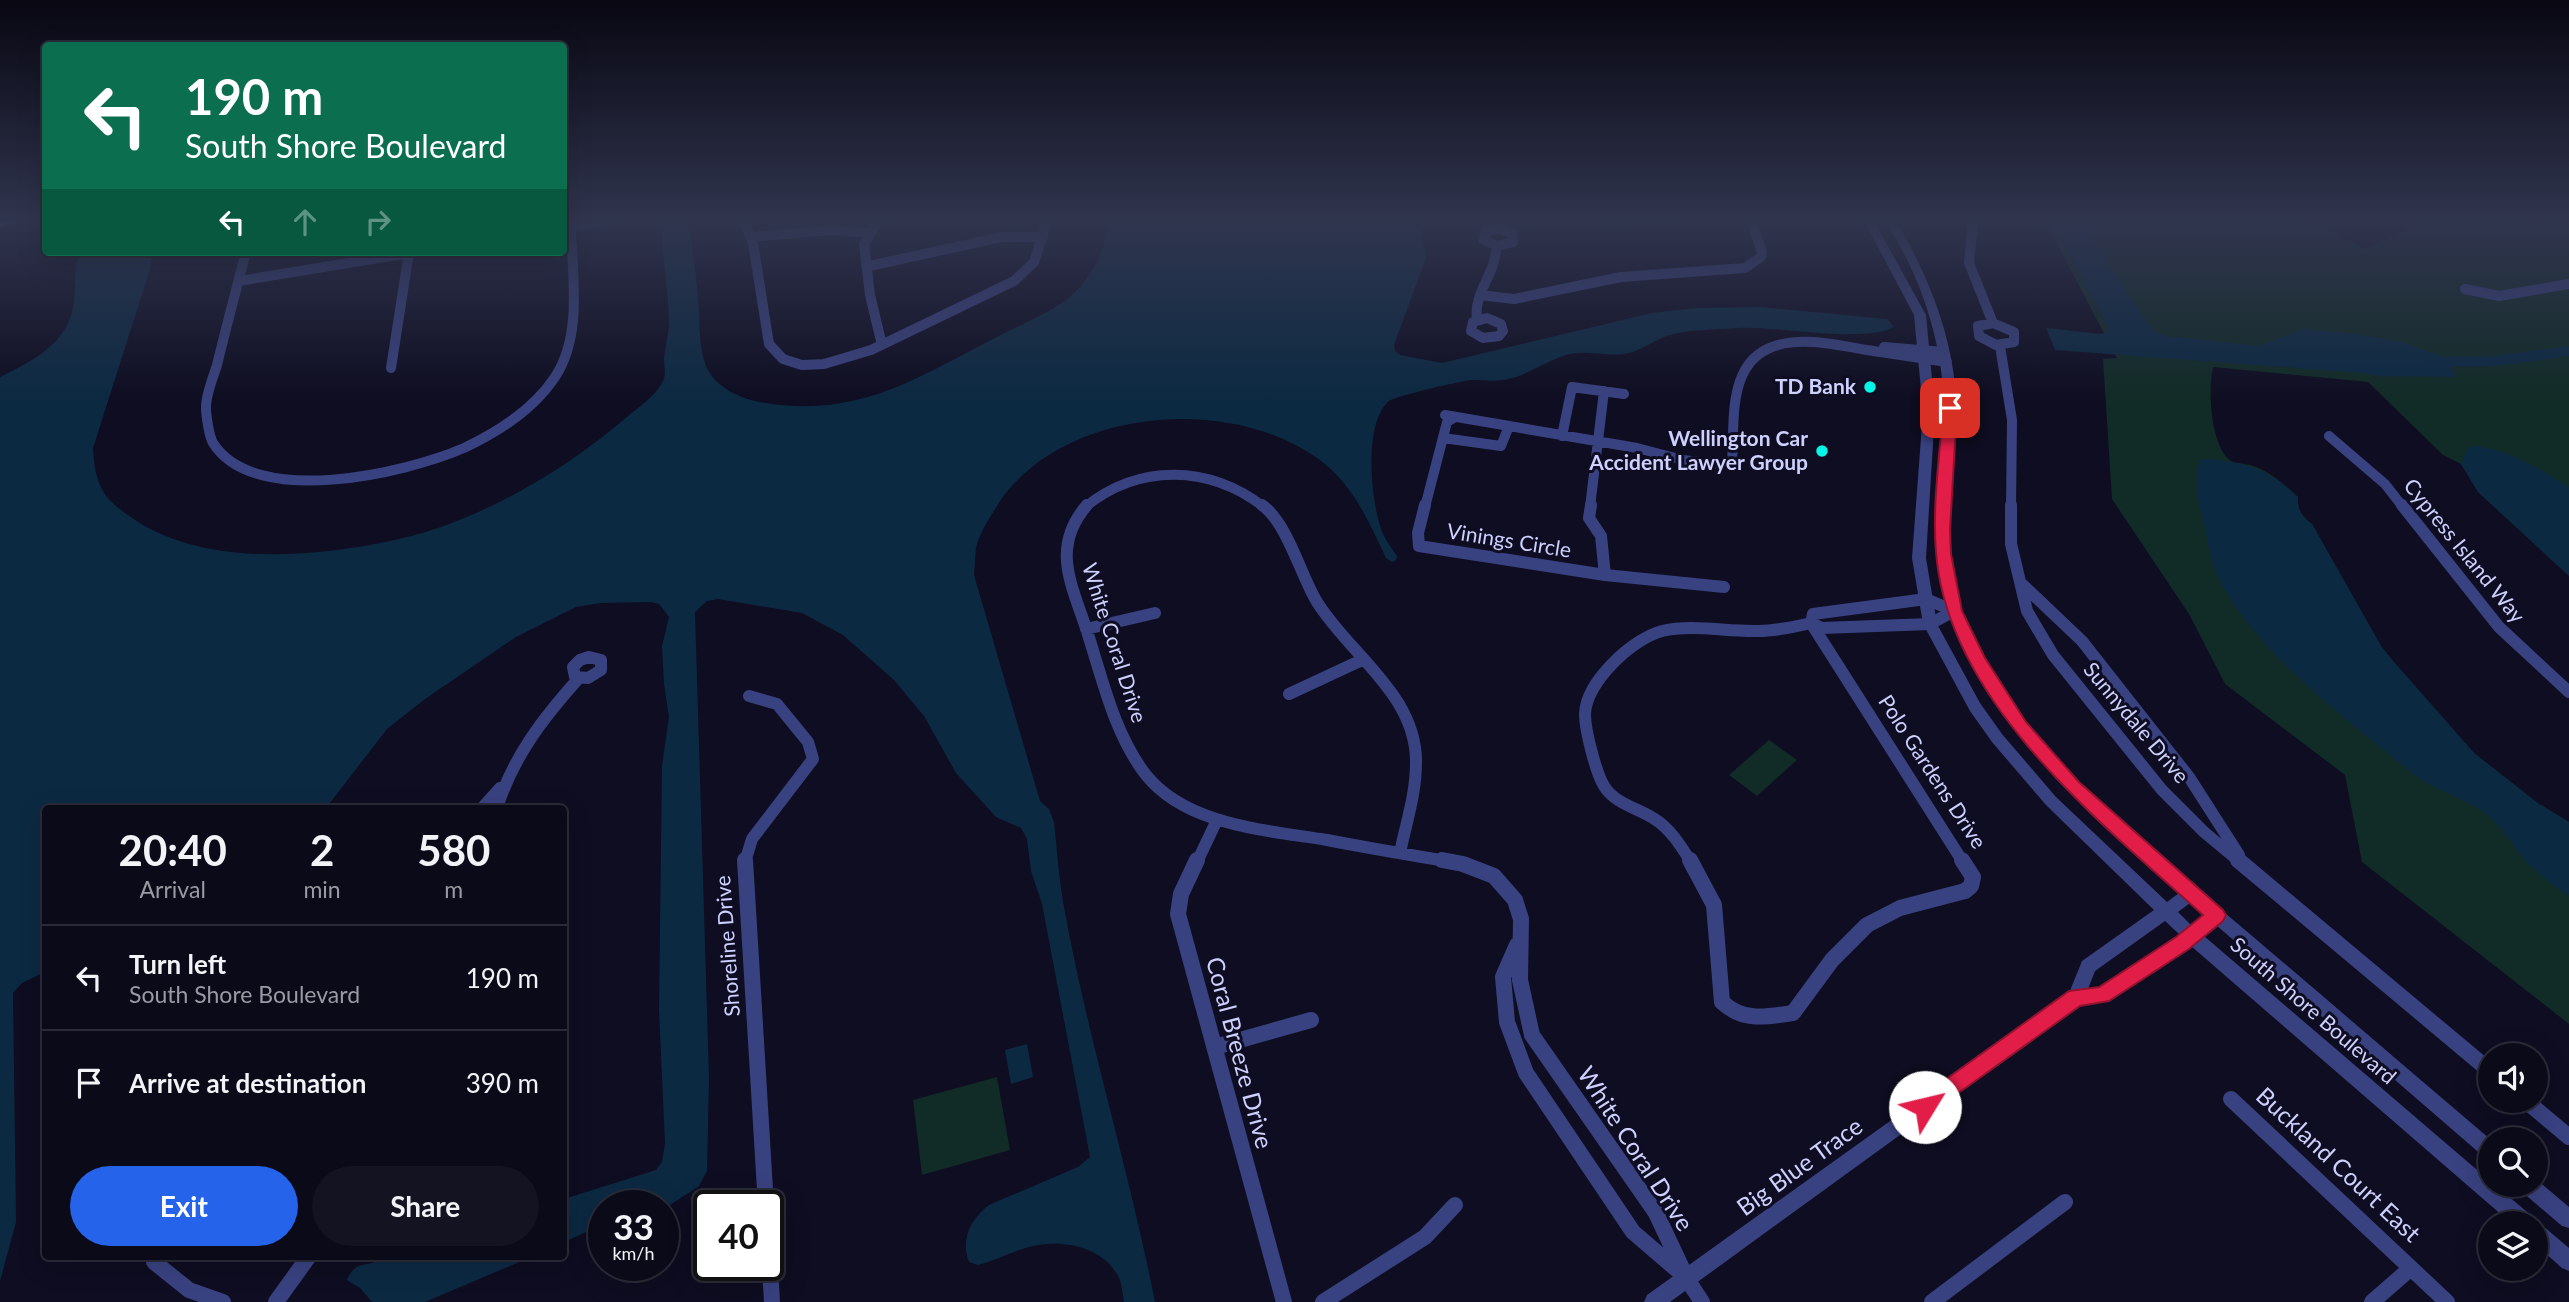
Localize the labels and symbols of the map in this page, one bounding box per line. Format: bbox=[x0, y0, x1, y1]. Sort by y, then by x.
place label: TD Bank bbox=[1775, 373, 1857, 398]
pin bbox=[1920, 378, 1980, 438]
marker: TD Bank bbox=[1862, 379, 1878, 395]
place label: Wellington Car Accident Lawyer Group bbox=[1588, 425, 1808, 474]
marker: Wellington Car Accident Lawyer Group bbox=[1814, 443, 1830, 459]
street label: Cypress Island Way bbox=[2399, 473, 2531, 627]
street label: Vinings Circle bbox=[1445, 517, 1573, 562]
street label: White Coral Drive bbox=[1078, 560, 1153, 726]
street label: Sunnydale Drive bbox=[2079, 656, 2195, 788]
street label: Polo Gardens Drive bbox=[1874, 690, 1992, 853]
street label: Shoreline Drive bbox=[709, 875, 744, 1017]
street label: South Shore Boulevard bbox=[2226, 931, 2402, 1089]
street label: Coral Breeze Drive bbox=[1201, 954, 1280, 1152]
street label: White Coral Drive bbox=[1572, 1061, 1700, 1236]
position arrow bbox=[1888, 1070, 1962, 1144]
street label: Buckland Court East bbox=[2251, 1080, 2427, 1248]
street label: Big Blue Trace bbox=[1731, 1111, 1868, 1221]
speed limit sign: 40 bbox=[693, 1190, 784, 1281]

